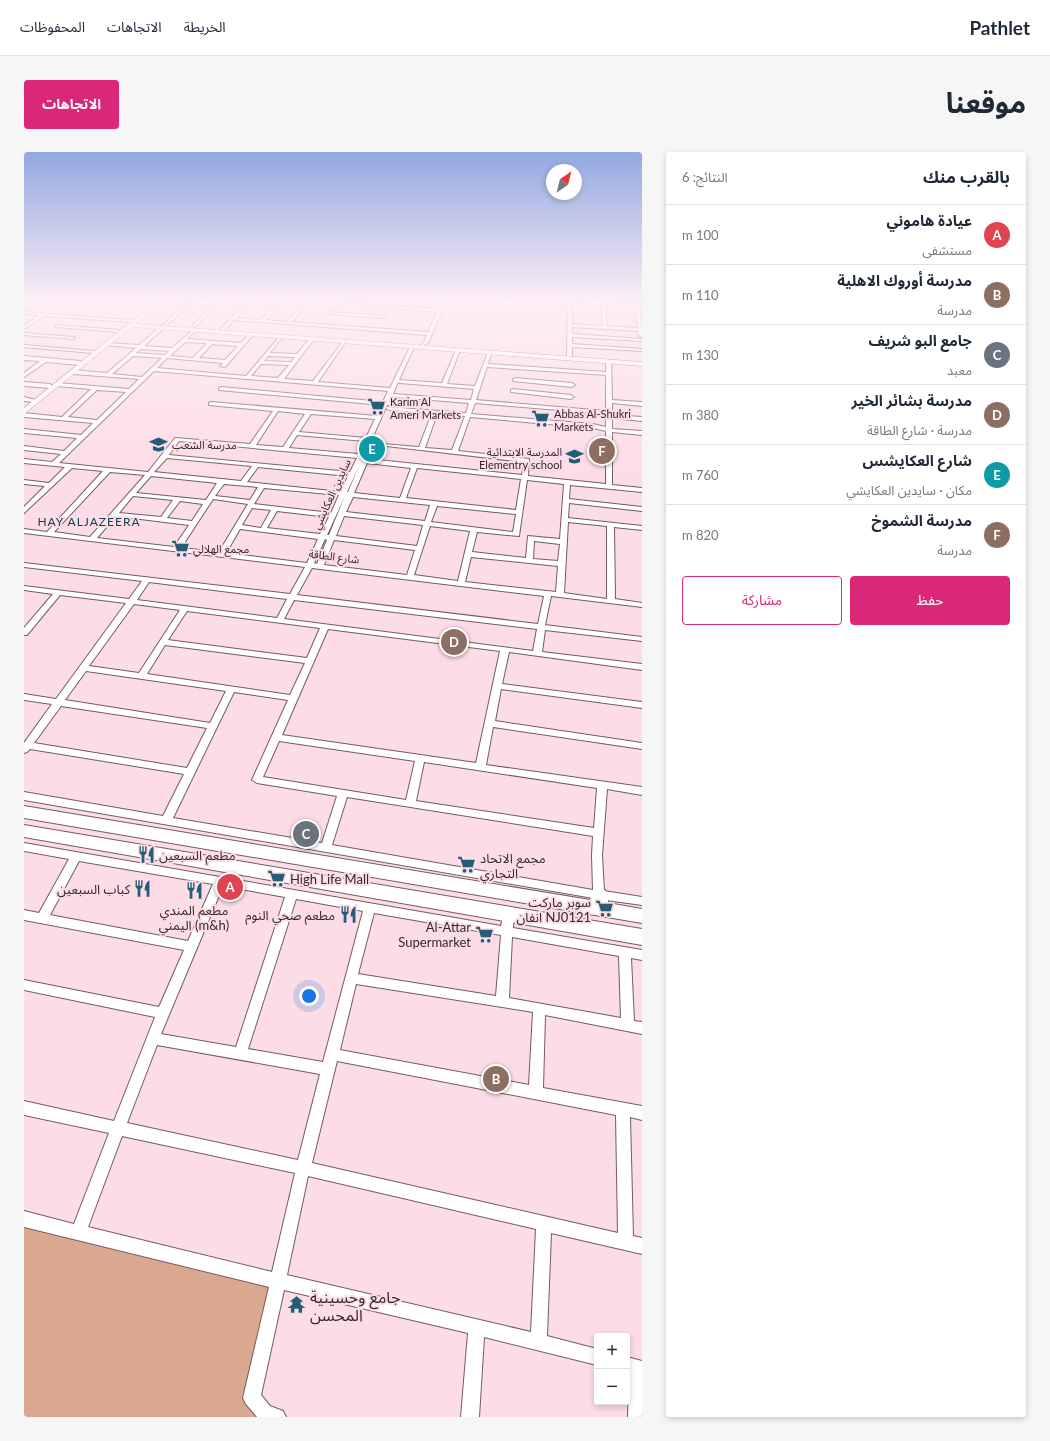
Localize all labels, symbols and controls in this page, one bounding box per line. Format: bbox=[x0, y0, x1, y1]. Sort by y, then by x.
text: Pathlet bbox=[969, 16, 1030, 39]
text: المحفوظات bbox=[20, 18, 85, 35]
text: الاتجاهات bbox=[107, 18, 162, 35]
text: الخريطة bbox=[184, 18, 226, 35]
button: الاتجاهات bbox=[24, 80, 119, 129]
text: موقعنا bbox=[946, 85, 1026, 119]
north arrow bbox=[546, 164, 582, 200]
text: بالقرب منك bbox=[923, 166, 1010, 187]
text: النتائج: 6 bbox=[682, 169, 728, 185]
text: عيادة هاموني bbox=[887, 211, 972, 229]
text: 100 m bbox=[682, 227, 719, 243]
text: A bbox=[992, 227, 1002, 243]
text: مستشفى bbox=[922, 242, 972, 258]
text: مدرسة أوروك الاهلية bbox=[837, 271, 972, 289]
text: 110 m bbox=[682, 287, 719, 303]
text: B bbox=[993, 287, 1001, 303]
text: مدرسة bbox=[937, 302, 972, 318]
text: جامع البو شريف bbox=[868, 331, 972, 349]
text: 130 m bbox=[682, 347, 719, 363]
text: C bbox=[993, 347, 1001, 363]
text: معبد bbox=[947, 362, 972, 378]
text: مدرسة بشائر الخير bbox=[852, 391, 972, 409]
place label: Karim Al Ameri Markets bbox=[390, 395, 461, 421]
supermarket icon: Karim Al Ameri Markets bbox=[367, 397, 387, 417]
place label: Abbas Al-Shukri Markets bbox=[554, 407, 631, 433]
text: 380 m bbox=[682, 407, 719, 423]
text: D bbox=[992, 407, 1002, 423]
supermarket icon: Abbas Al-Shukri Markets bbox=[531, 409, 551, 429]
text: مدرسة · شارع الطاقة bbox=[867, 422, 972, 438]
school or university icon: مدرسة الشعب bbox=[149, 434, 169, 454]
pin: E bbox=[359, 434, 385, 464]
pin: F bbox=[589, 436, 615, 466]
place label: مدرسة الشعب bbox=[172, 438, 237, 452]
place label: المدرسة الابتدائية Elementry school bbox=[479, 445, 562, 471]
school or university icon: المدرسة الابتدائية Elementry school bbox=[565, 447, 585, 467]
text: شارع العكايشس bbox=[862, 451, 972, 469]
street label: سايدين العكايشي bbox=[309, 457, 356, 533]
text: 760 m bbox=[682, 467, 719, 483]
text: E bbox=[993, 467, 1001, 483]
text: مكان · سايدين العكايشي bbox=[846, 482, 972, 498]
text: مدرسة الشموخ bbox=[871, 511, 972, 529]
district label: HAY ALJAZEERA bbox=[37, 514, 141, 529]
text: 820 m bbox=[682, 527, 719, 543]
text: F bbox=[993, 527, 1001, 543]
supermarket icon: مجمع الهلالي bbox=[170, 538, 190, 558]
place label: مجمع الهلالي bbox=[193, 542, 250, 558]
text: مدرسة bbox=[937, 542, 972, 558]
street label: شارع الطاقة bbox=[308, 546, 360, 568]
button: مشاركة bbox=[682, 576, 842, 625]
button: حفظ bbox=[850, 576, 1010, 625]
pin: D bbox=[441, 627, 467, 657]
pin: C bbox=[293, 819, 319, 849]
restaurant icon: مطعم السبعين bbox=[136, 845, 156, 865]
place label: مطعم السبعين bbox=[159, 847, 236, 866]
place label: مجمع الاتحاد التجاري bbox=[480, 850, 546, 884]
supermarket icon: مجمع الاتحاد التجاري bbox=[457, 855, 477, 875]
supermarket icon: High Life Mall bbox=[267, 869, 287, 889]
place label: High Life Mall bbox=[290, 871, 369, 887]
pin: A bbox=[217, 872, 243, 902]
restaurant icon: كباب السبعين bbox=[133, 879, 153, 899]
place label: كباب السبعين bbox=[57, 881, 131, 898]
restaurant icon: مطعم المندي اليمني (m&h) bbox=[184, 881, 204, 901]
place label: سوبر ماركت انفان NJ0121 bbox=[516, 894, 591, 926]
supermarket icon: سوبر ماركت انفان NJ0121 bbox=[594, 899, 614, 919]
place label: مطعم المندي اليمني (m&h) bbox=[159, 902, 229, 936]
restaurant icon: مطعم صحي النوم bbox=[338, 905, 358, 925]
place label: مطعم صحي النوم bbox=[245, 907, 335, 926]
place label: Al-Attar Supermarket bbox=[398, 919, 471, 950]
supermarket icon: Al-Attar Supermarket bbox=[474, 924, 494, 944]
your location bbox=[299, 986, 319, 1006]
pin: B bbox=[483, 1064, 509, 1094]
place label: جامع وحسينية المحسن bbox=[310, 1287, 400, 1325]
temple icon: جامع وحسينية المحسن bbox=[287, 1295, 307, 1315]
map controls bbox=[594, 1333, 630, 1405]
button: + bbox=[594, 1333, 630, 1369]
button: − bbox=[594, 1369, 630, 1405]

